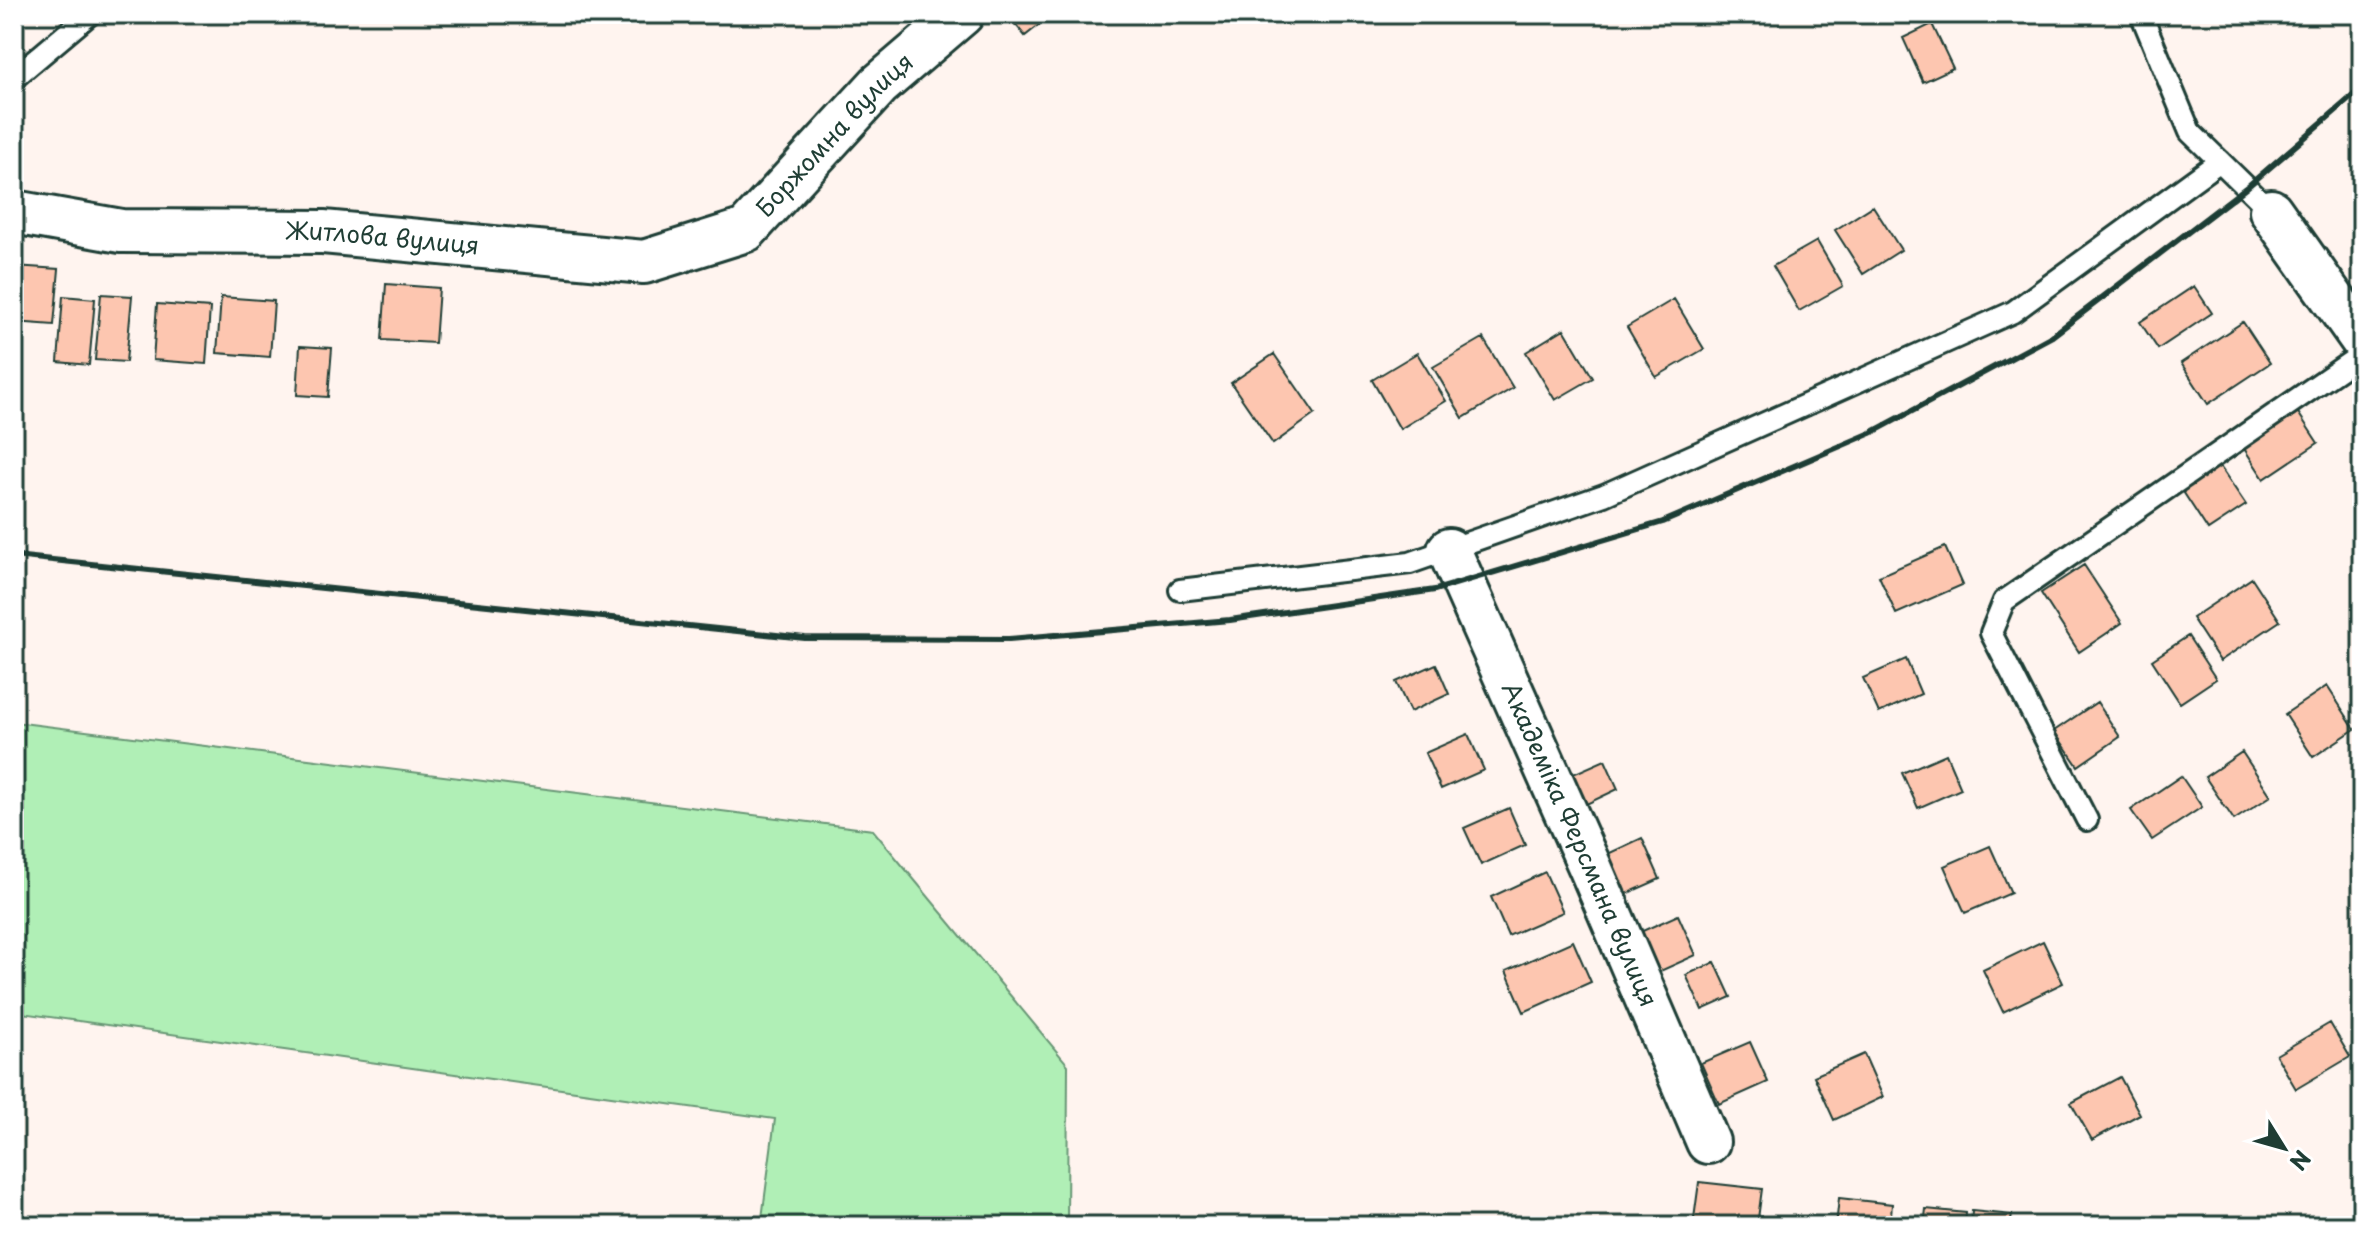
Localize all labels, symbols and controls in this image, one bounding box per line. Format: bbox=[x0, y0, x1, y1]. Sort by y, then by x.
street label: Боржомна вулиця bbox=[747, 43, 920, 224]
street label: Житлова вулиця bbox=[285, 212, 481, 263]
street label: Академіка Ферсмана вулиця bbox=[1494, 676, 1668, 1012]
north arrow bbox=[2244, 1108, 2324, 1188]
text: N bbox=[2283, 1144, 2320, 1178]

